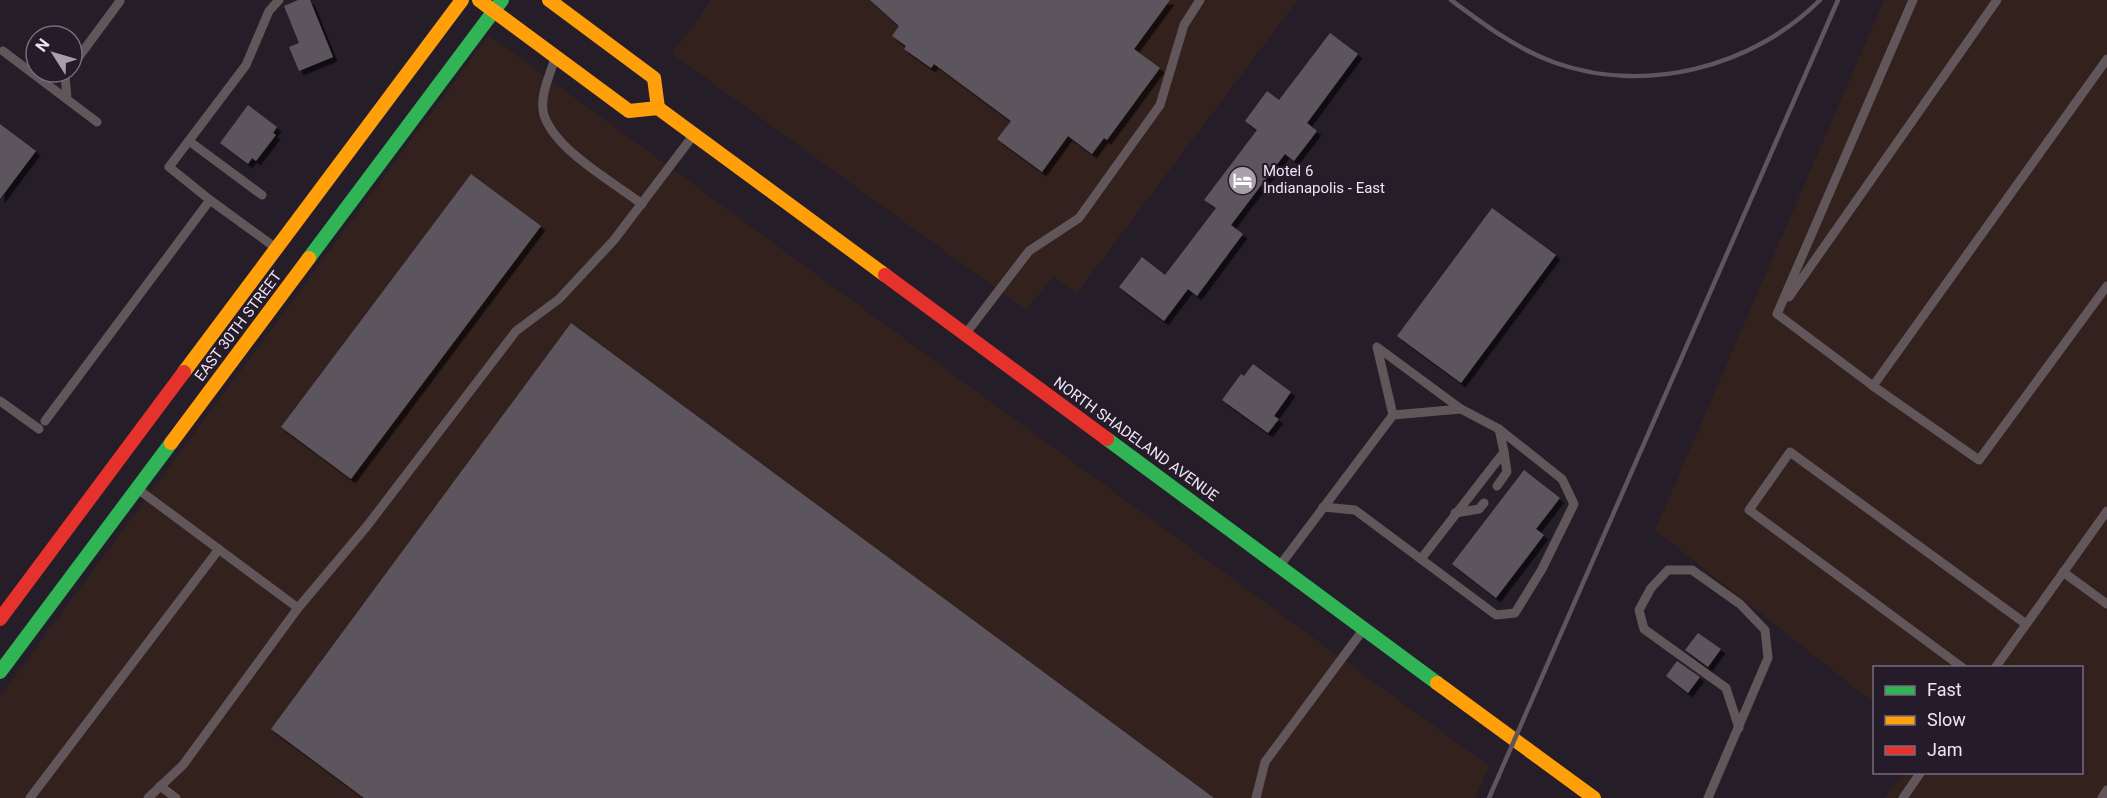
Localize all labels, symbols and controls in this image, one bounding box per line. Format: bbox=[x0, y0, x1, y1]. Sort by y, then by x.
north arrow bbox=[24, 24, 84, 84]
text: N bbox=[31, 35, 53, 56]
place label: Motel 6 Indianapolis - East bbox=[1263, 162, 1385, 197]
hotel icon: Motel 6 Indianapolis - East bbox=[1226, 164, 1258, 196]
street label: EAST 30TH STREET bbox=[191, 267, 285, 385]
street label: NORTH SHADELAND AVENUE bbox=[1050, 373, 1222, 505]
legend bbox=[1873, 666, 2083, 774]
text: Fast bbox=[1927, 679, 1962, 700]
text: Slow bbox=[1927, 709, 1966, 730]
text: Jam bbox=[1927, 739, 1963, 760]

